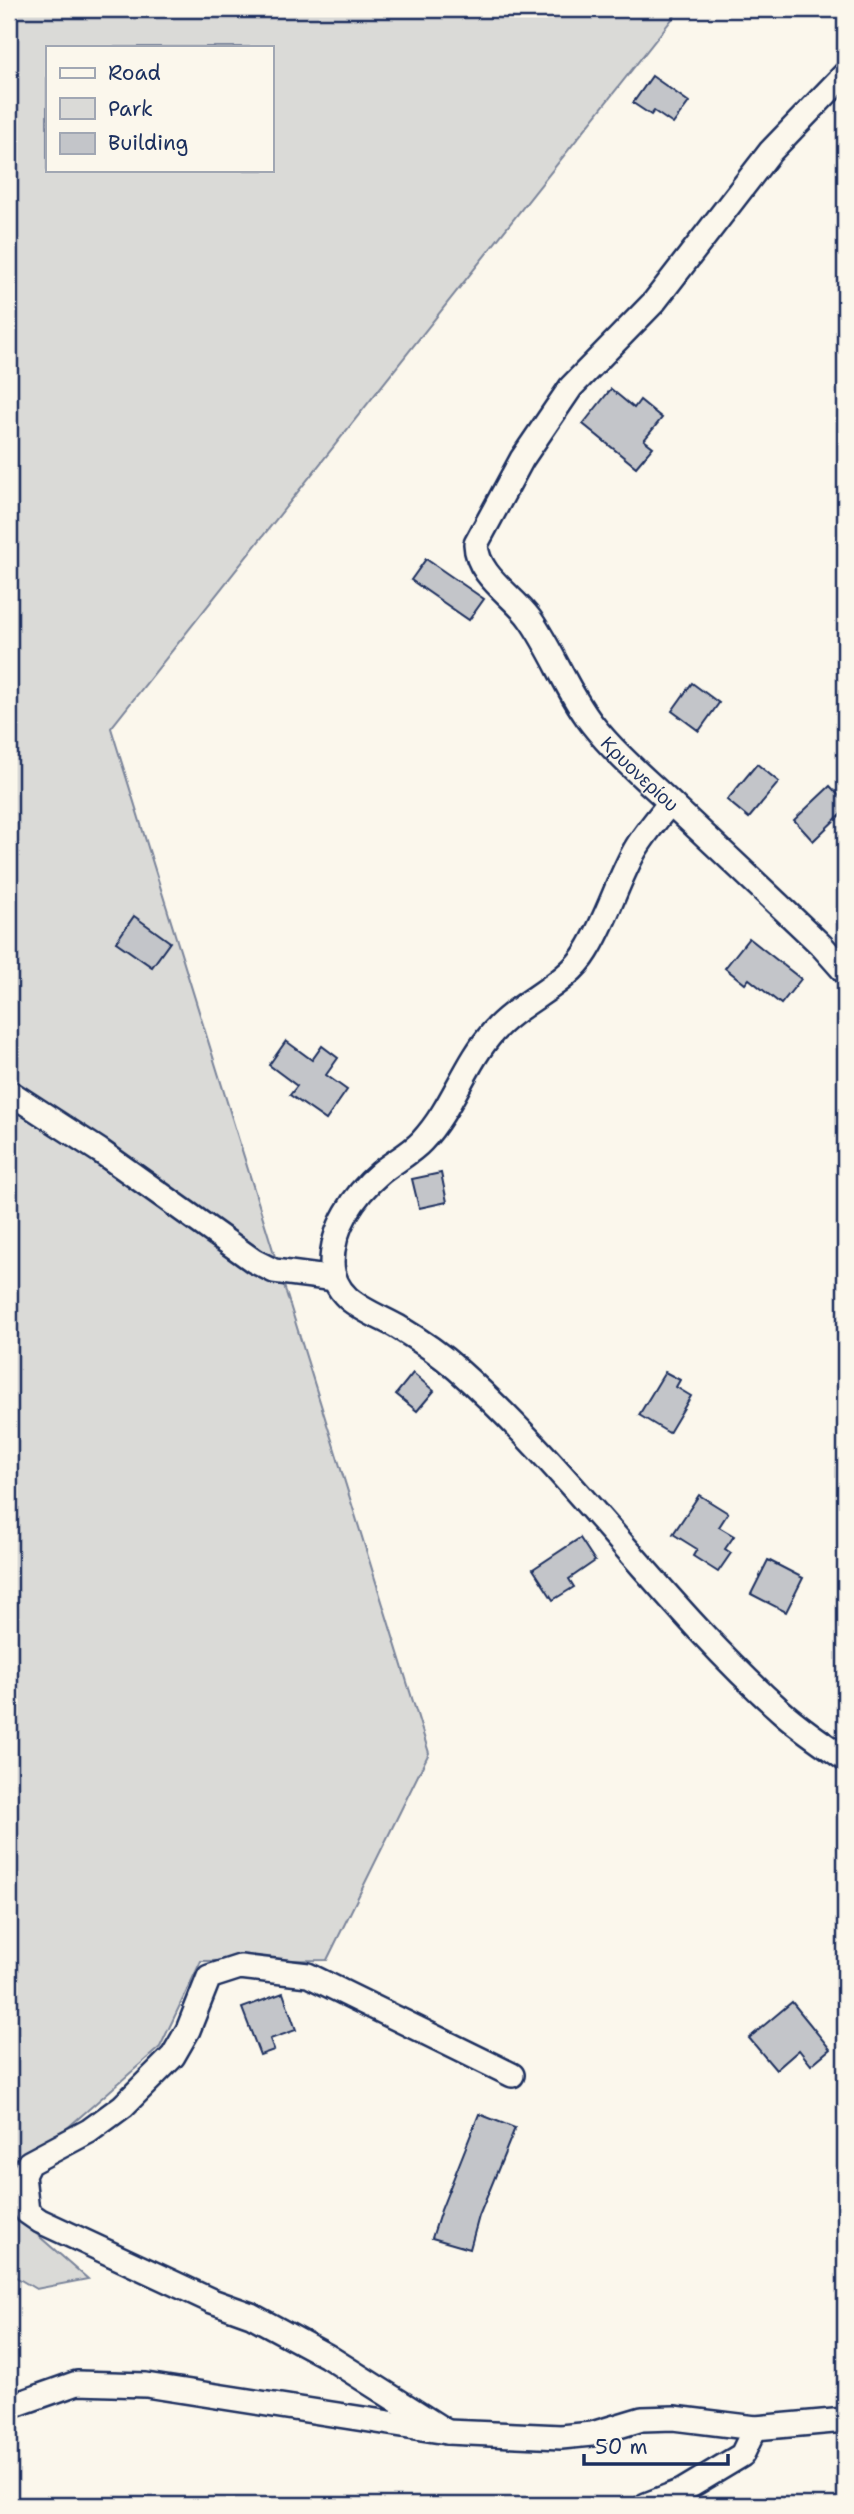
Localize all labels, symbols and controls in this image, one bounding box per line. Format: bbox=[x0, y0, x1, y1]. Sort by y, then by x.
legend bbox=[46, 46, 273, 172]
text: Road bbox=[108, 59, 161, 87]
text: Park bbox=[108, 95, 153, 123]
text: Building bbox=[108, 129, 188, 157]
street label: Κρυονερίου bbox=[595, 731, 684, 817]
scale bar bbox=[584, 2423, 728, 2467]
text: 50 m bbox=[595, 2433, 648, 2461]

